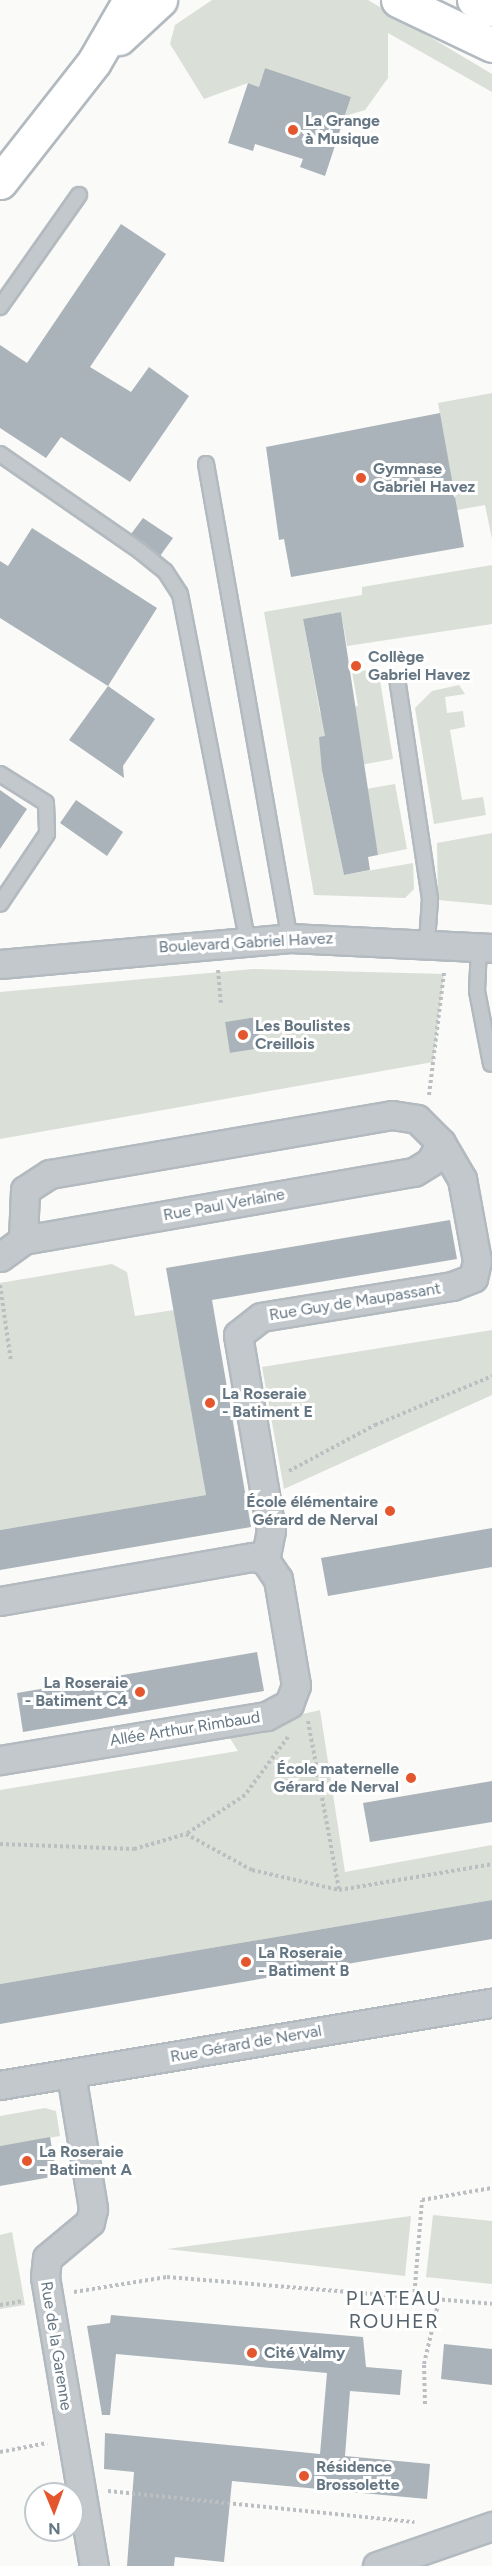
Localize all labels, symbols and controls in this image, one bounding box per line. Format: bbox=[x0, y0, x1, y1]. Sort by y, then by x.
place label: La Grange à Musique bbox=[305, 111, 380, 149]
marker: La Grange à Musique bbox=[286, 123, 300, 137]
place label: Gymnase Gabriel Havez bbox=[373, 459, 475, 497]
marker: Gymnase Gabriel Havez bbox=[354, 471, 368, 485]
place label: Collège Gabriel Havez bbox=[368, 647, 470, 685]
marker: Collège Gabriel Havez bbox=[349, 659, 363, 673]
street label: Boulevard Gabriel Havez bbox=[158, 929, 334, 957]
place label: Les Boulistes Creillois bbox=[255, 1016, 350, 1054]
marker: Les Boulistes Creillois bbox=[236, 1028, 250, 1042]
street label: Rue Paul Verlaine bbox=[162, 1185, 286, 1225]
street label: Rue Guy de Maupassant bbox=[268, 1279, 442, 1325]
place label: La Roseraie - Batiment E bbox=[222, 1384, 313, 1422]
marker: La Roseraie - Batiment E bbox=[203, 1396, 217, 1410]
place label: École élémentaire Gérard de Nerval bbox=[246, 1492, 378, 1530]
marker: École élémentaire Gérard de Nerval bbox=[383, 1504, 397, 1518]
place label: La Roseraie - Batiment C4 bbox=[25, 1673, 128, 1711]
marker: La Roseraie - Batiment C4 bbox=[133, 1685, 147, 1699]
street label: Allée Arthur Rimbaud bbox=[108, 1708, 262, 1750]
place label: École maternelle Gérard de Nerval bbox=[274, 1759, 399, 1797]
marker: École maternelle Gérard de Nerval bbox=[404, 1771, 418, 1785]
place label: La Roseraie - Batiment B bbox=[258, 1943, 349, 1981]
marker: La Roseraie - Batiment B bbox=[239, 1955, 253, 1969]
street label: Rue Gérard de Nerval bbox=[169, 2021, 323, 2067]
place label: La Roseraie - Batiment A bbox=[39, 2142, 132, 2180]
marker: La Roseraie - Batiment A bbox=[20, 2154, 34, 2168]
street label: Rue de la Garenne bbox=[36, 2280, 76, 2412]
district label: PLATEAU ROUHER bbox=[346, 2287, 442, 2334]
place label: Cité Valmy bbox=[264, 2343, 345, 2363]
marker: Cité Valmy bbox=[245, 2346, 259, 2360]
place label: Résidence Brossolette bbox=[316, 2457, 400, 2495]
marker: Résidence Brossolette bbox=[297, 2469, 311, 2483]
north arrow bbox=[24, 2482, 84, 2542]
text: N bbox=[48, 2519, 61, 2538]

